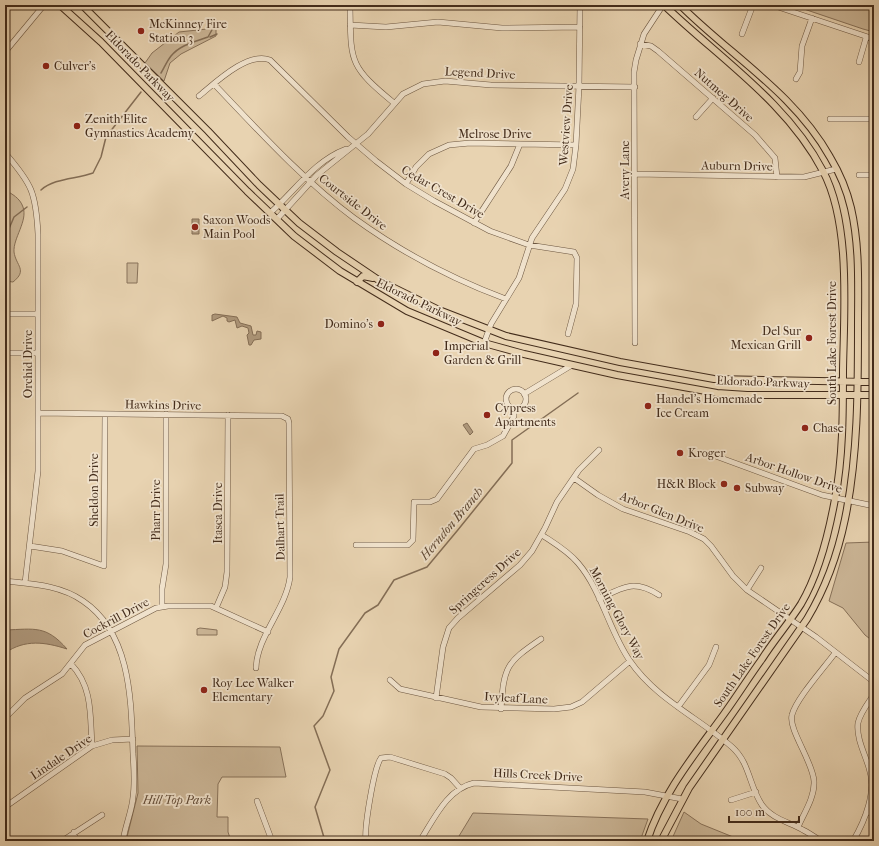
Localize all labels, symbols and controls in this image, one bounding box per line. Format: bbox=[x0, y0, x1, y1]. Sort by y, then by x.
place label: McKinney Fire Station 3 bbox=[149, 17, 227, 45]
marker: McKinney Fire Station 3 bbox=[136, 26, 146, 36]
street label: Eldorado Parkway bbox=[103, 28, 178, 105]
place label: Culver's bbox=[54, 59, 96, 73]
marker: Culver's bbox=[41, 61, 51, 71]
street label: Legend Drive bbox=[444, 64, 516, 82]
street label: Nutmeg Drive bbox=[691, 65, 757, 125]
street label: Westview Drive bbox=[556, 84, 576, 167]
place label: Zenith Elite Gymnastics Academy bbox=[85, 112, 194, 140]
marker: Zenith Elite Gymnastics Academy bbox=[72, 121, 82, 131]
street label: Melrose Drive bbox=[458, 127, 532, 141]
street label: Avery Lane bbox=[618, 140, 632, 200]
street label: Auburn Drive bbox=[700, 158, 773, 174]
street label: Cedar Crest Drive bbox=[399, 163, 487, 221]
street label: Courtside Drive bbox=[316, 171, 390, 233]
place label: Saxon Woods Main Pool bbox=[203, 213, 271, 241]
marker: Saxon Woods Main Pool bbox=[190, 222, 200, 232]
street label: Eldorado Parkway bbox=[374, 275, 465, 329]
street label: South Lake Forest Drive bbox=[825, 281, 839, 405]
place label: Domino's bbox=[324, 317, 374, 331]
marker: Domino's bbox=[376, 319, 386, 329]
place label: Del Sur Mexican Grill bbox=[730, 324, 802, 352]
street label: Orchid Drive bbox=[21, 330, 35, 398]
marker: Del Sur Mexican Grill bbox=[804, 333, 814, 343]
place label: Imperial Garden & Grill bbox=[444, 339, 522, 367]
marker: Imperial Garden & Grill bbox=[431, 348, 441, 358]
street label: Eldorado Parkway bbox=[716, 373, 811, 391]
place label: Handel's Homemade Ice Cream bbox=[656, 392, 762, 420]
street label: Hawkins Drive bbox=[125, 397, 201, 413]
place label: Cypress Apartments bbox=[494, 401, 556, 429]
marker: Handel's Homemade Ice Cream bbox=[643, 401, 653, 411]
marker: Cypress Apartments bbox=[482, 410, 492, 420]
place label: Chase bbox=[813, 421, 844, 435]
marker: Chase bbox=[800, 423, 810, 433]
place label: Kroger bbox=[688, 446, 726, 460]
marker: Kroger bbox=[675, 448, 685, 458]
street label: Arbor Hollow Drive bbox=[743, 450, 844, 496]
street label: Sheldon Drive bbox=[87, 453, 101, 527]
place label: H&R Block bbox=[657, 477, 717, 491]
street label: Pharr Drive bbox=[149, 479, 163, 541]
marker: H&R Block bbox=[719, 479, 729, 489]
place label: Subway bbox=[745, 481, 785, 495]
street label: Itasca Drive bbox=[211, 482, 225, 544]
marker: Subway bbox=[732, 483, 742, 493]
water label: Herndon Branch bbox=[416, 484, 486, 564]
street label: Arbor Glen Drive bbox=[617, 488, 706, 535]
street label: Dalhart Trail bbox=[272, 493, 288, 561]
street label: Springcress Drive bbox=[446, 545, 524, 617]
street label: Morning Glory Way bbox=[587, 564, 648, 662]
street label: Cockrill Drive bbox=[81, 595, 152, 641]
street label: South Lake Forest Drive bbox=[711, 600, 793, 710]
place label: Roy Lee Walker Elementary bbox=[212, 676, 295, 704]
marker: Roy Lee Walker Elementary bbox=[199, 685, 209, 695]
street label: Ivyleaf Lane bbox=[484, 689, 548, 707]
street label: Lindale Drive bbox=[28, 731, 94, 783]
street label: Hills Creek Drive bbox=[493, 766, 583, 784]
park label: Hill Top Park bbox=[142, 793, 211, 807]
scale bar bbox=[729, 798, 799, 824]
text: 100 m bbox=[735, 805, 765, 819]

